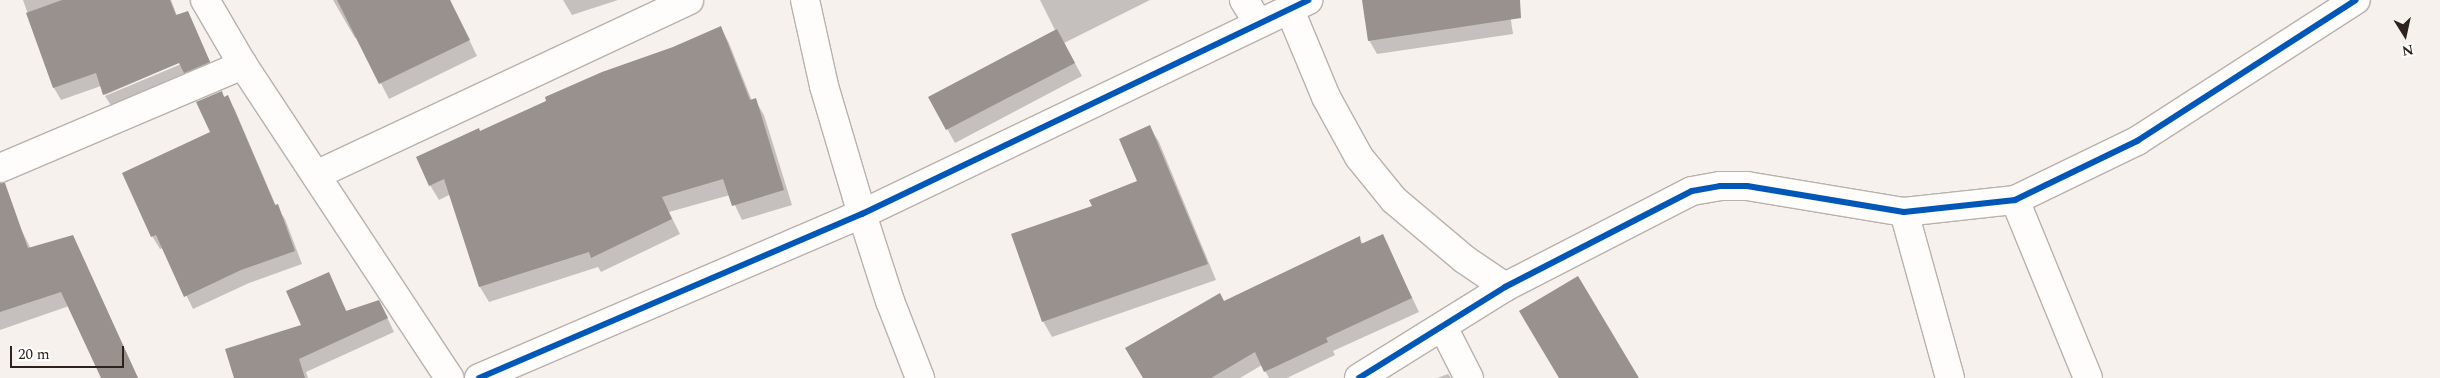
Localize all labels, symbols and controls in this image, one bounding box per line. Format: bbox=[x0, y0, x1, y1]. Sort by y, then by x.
north arrow bbox=[2380, 10, 2430, 60]
text: N bbox=[2400, 39, 2415, 62]
scale bar bbox=[12, 336, 126, 368]
text: 20 m bbox=[18, 343, 50, 366]

